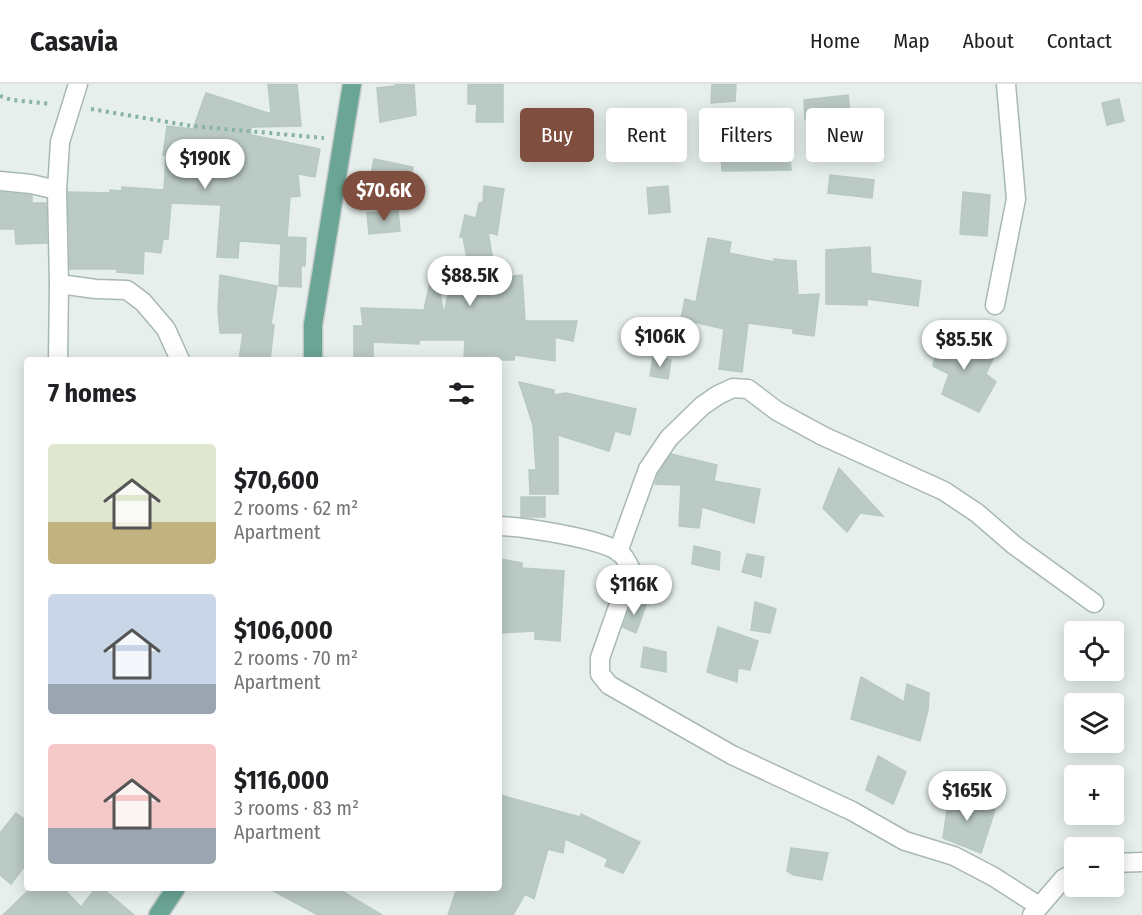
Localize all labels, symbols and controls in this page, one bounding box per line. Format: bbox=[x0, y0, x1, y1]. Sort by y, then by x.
text: Casavia bbox=[30, 25, 118, 58]
text: Home bbox=[810, 28, 860, 54]
text: Map bbox=[893, 28, 930, 54]
text: About bbox=[963, 28, 1014, 54]
text: Contact bbox=[1047, 28, 1112, 54]
chip: Buy bbox=[520, 108, 594, 162]
chip: Rent bbox=[606, 108, 687, 162]
chip: Filters bbox=[699, 108, 794, 162]
chip: New bbox=[806, 108, 884, 162]
pin: $190K bbox=[163, 139, 247, 190]
text: $190K bbox=[180, 146, 230, 170]
pin: $70.6K bbox=[335, 171, 433, 222]
text: $70.6K bbox=[356, 178, 412, 202]
pin: $88.5K bbox=[421, 256, 519, 307]
text: $88.5K bbox=[441, 263, 499, 287]
pin: $106K bbox=[618, 317, 702, 368]
pin: $85.5K bbox=[915, 320, 1013, 371]
text: $106K bbox=[635, 324, 685, 348]
text: $85.5K bbox=[936, 327, 992, 351]
icon: filters bbox=[445, 377, 478, 410]
text: 7 homes bbox=[48, 378, 136, 409]
text: $70,600 bbox=[234, 465, 319, 496]
icon: home bbox=[96, 468, 168, 540]
text: 2 rooms · 62 m² bbox=[234, 496, 358, 520]
text: Apartment bbox=[234, 520, 321, 544]
pin: $116K bbox=[592, 565, 676, 616]
text: $116K bbox=[610, 572, 658, 596]
text: $106,000 bbox=[234, 615, 333, 646]
icon: home bbox=[96, 618, 168, 690]
map controls bbox=[1064, 621, 1124, 897]
button: locate bbox=[1064, 621, 1124, 681]
text: 2 rooms · 70 m² bbox=[234, 646, 358, 670]
text: Apartment bbox=[234, 670, 321, 694]
button: layers bbox=[1064, 693, 1124, 753]
text: $116,000 bbox=[234, 765, 329, 796]
button: + bbox=[1064, 765, 1124, 825]
icon: home bbox=[96, 768, 168, 840]
pin: $165K bbox=[925, 771, 1009, 822]
text: $165K bbox=[942, 778, 992, 802]
text: 3 rooms · 83 m² bbox=[234, 796, 359, 820]
text: Apartment bbox=[234, 820, 321, 844]
button: − bbox=[1064, 837, 1124, 897]

